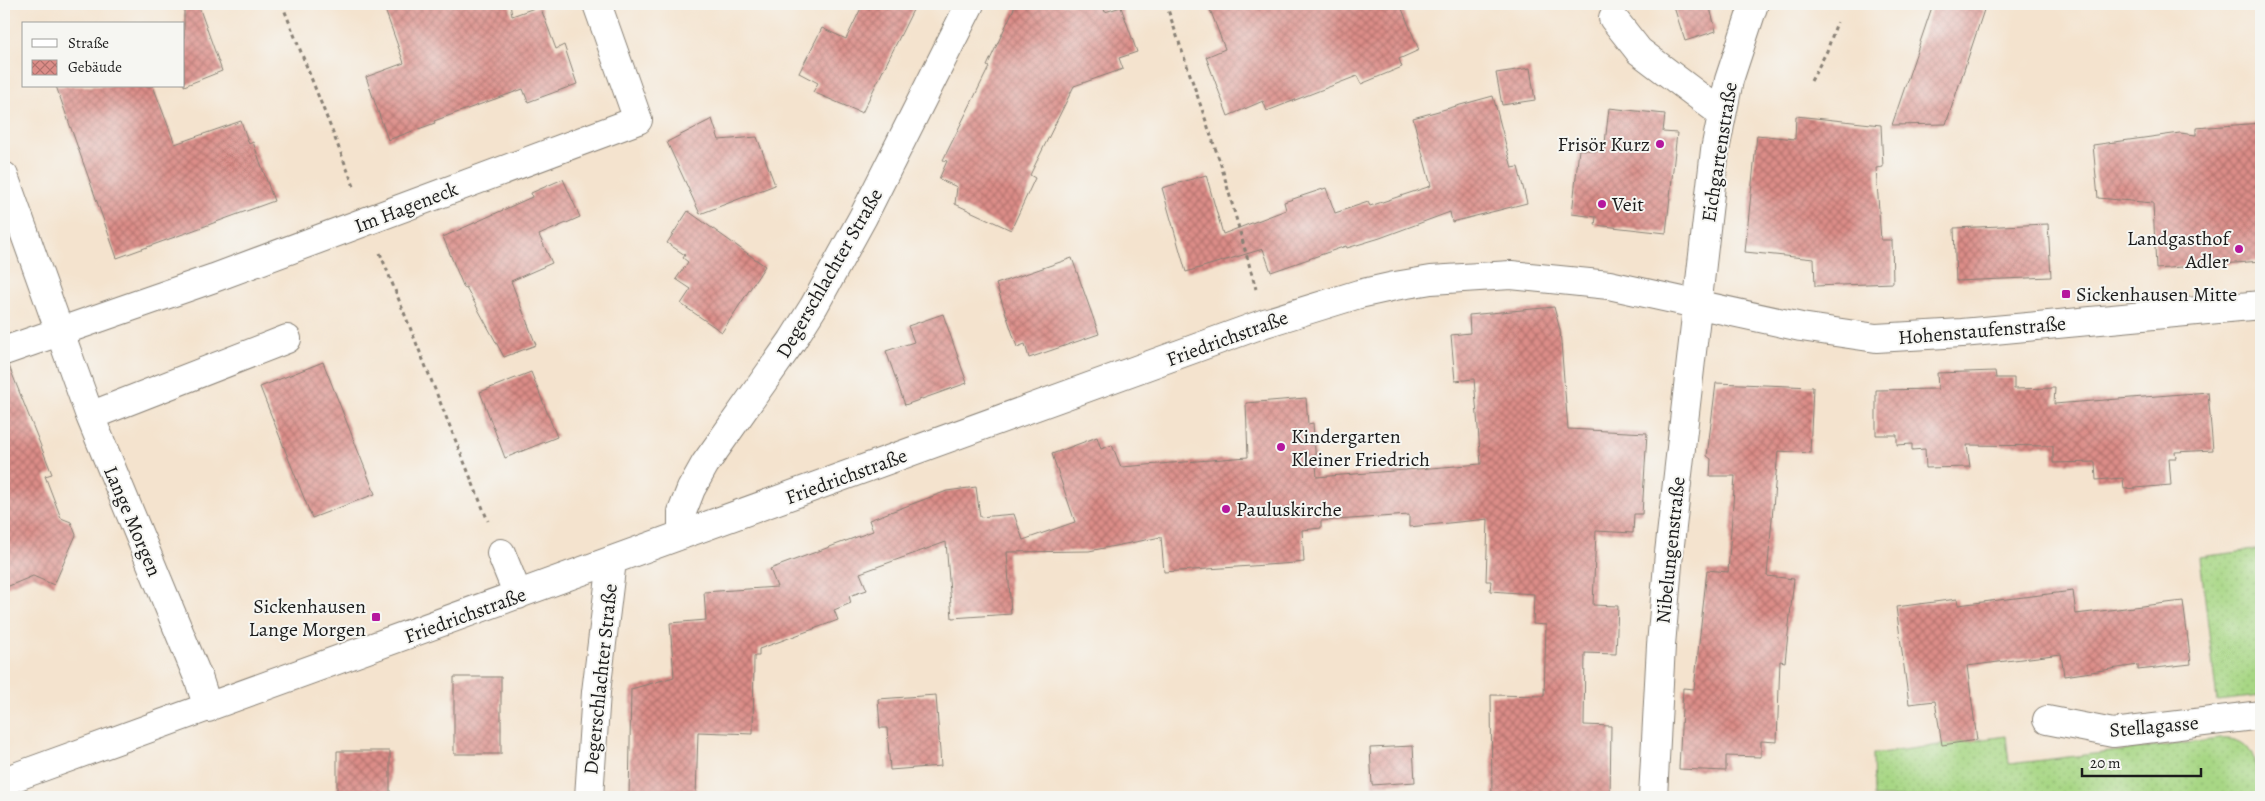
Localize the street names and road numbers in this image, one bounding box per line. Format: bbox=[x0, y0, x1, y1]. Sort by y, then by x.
street label: Eichgartenstraße bbox=[1695, 80, 1744, 224]
street label: Im Hageneck bbox=[350, 175, 462, 240]
street label: Degerschlachter Straße bbox=[770, 183, 889, 363]
street label: Friedrichstraße bbox=[1163, 304, 1292, 373]
street label: Hohenstaufenstraße bbox=[1897, 310, 2067, 351]
street label: Friedrichstraße bbox=[782, 442, 911, 511]
street label: Lange Morgen bbox=[97, 462, 168, 581]
street label: Nibelungenstraße bbox=[1649, 475, 1692, 625]
street label: Friedrichstraße bbox=[401, 581, 530, 650]
street label: Degerschlachter Straße bbox=[577, 582, 624, 776]
street label: Stellagasse bbox=[2108, 709, 2200, 744]

